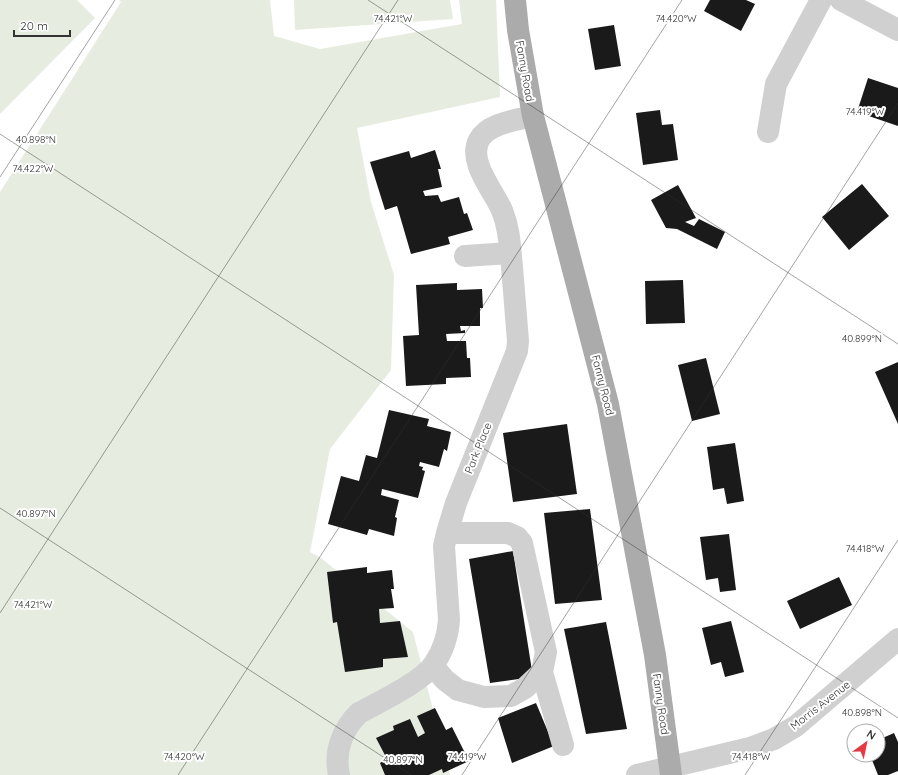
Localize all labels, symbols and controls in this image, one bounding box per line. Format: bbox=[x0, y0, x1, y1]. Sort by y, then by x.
scale bar bbox=[14, 12, 70, 38]
text: 74.421°W bbox=[374, 12, 413, 25]
text: 74.420°W bbox=[655, 12, 697, 25]
text: 20 m bbox=[20, 18, 48, 33]
street label: Fanny Road bbox=[513, 39, 537, 103]
text: 74.419°W bbox=[846, 105, 885, 118]
text: 40.898°N bbox=[16, 133, 56, 146]
text: 74.422°W bbox=[13, 162, 54, 175]
text: 40.899°N bbox=[842, 332, 882, 345]
street label: Fanny Road bbox=[589, 353, 617, 417]
street label: Park Place bbox=[461, 420, 495, 476]
text: 40.897°N bbox=[16, 507, 56, 520]
text: 74.418°W bbox=[846, 542, 885, 555]
text: 74.421°W bbox=[14, 598, 53, 611]
street label: Fanny Road bbox=[650, 672, 672, 736]
street label: Morris Avenue bbox=[787, 677, 853, 733]
text: 40.898°N bbox=[842, 706, 882, 719]
north arrow bbox=[846, 723, 886, 763]
text: N bbox=[864, 727, 879, 743]
text: 74.420°W bbox=[163, 750, 205, 763]
text: 74.419°W bbox=[448, 750, 487, 763]
text: 74.418°W bbox=[732, 750, 771, 763]
text: 40.897°N bbox=[383, 753, 423, 766]

